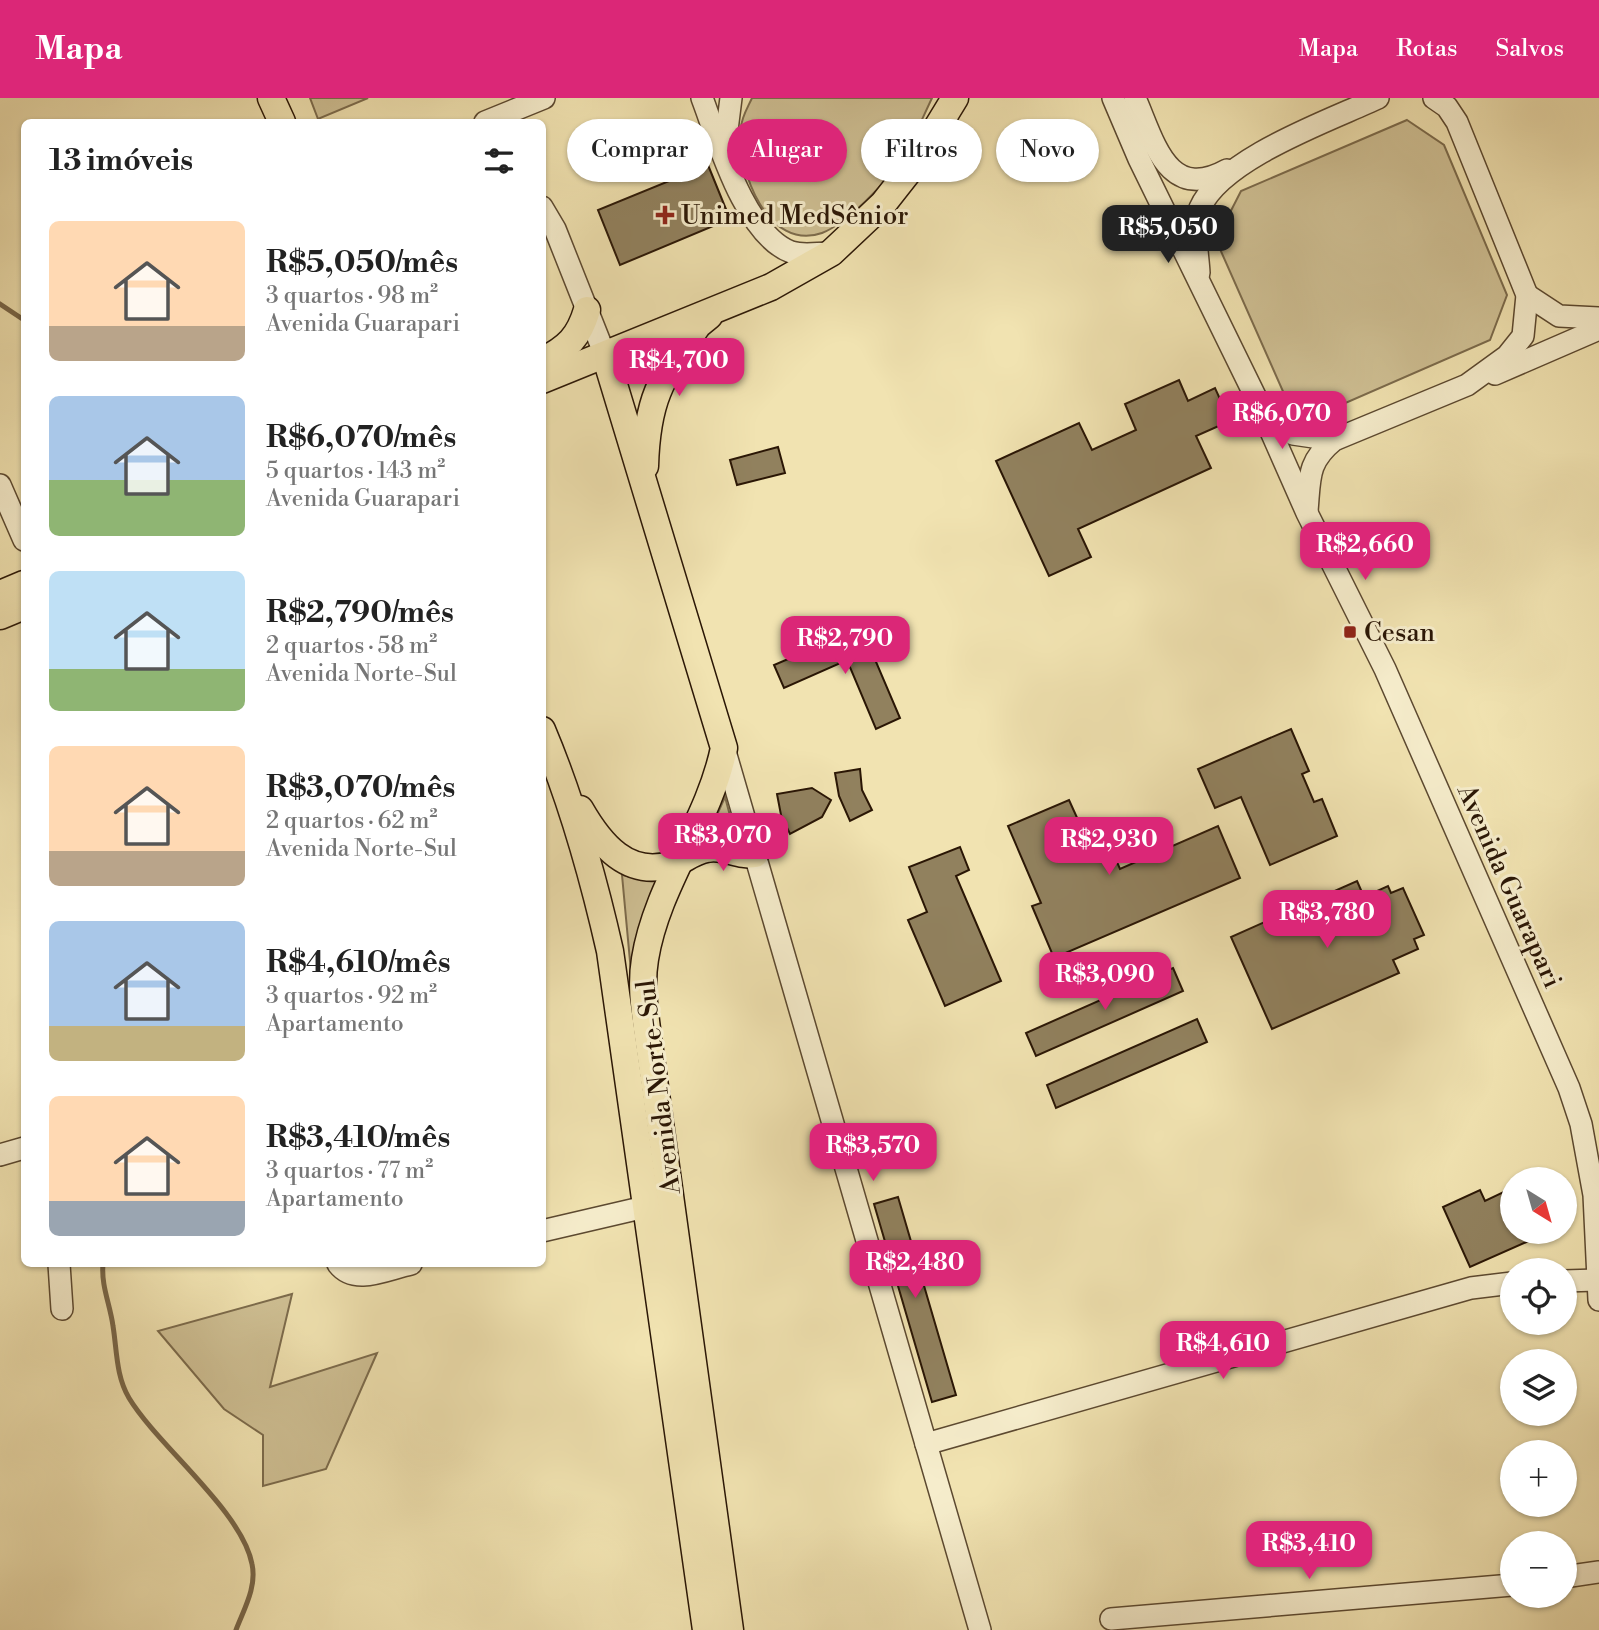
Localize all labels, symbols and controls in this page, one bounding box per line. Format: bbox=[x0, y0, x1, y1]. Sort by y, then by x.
text: Mapa bbox=[35, 29, 122, 70]
text: Mapa bbox=[1299, 34, 1358, 64]
text: Rotas bbox=[1396, 34, 1457, 64]
text: Salvos bbox=[1495, 34, 1564, 64]
chip: Comprar bbox=[567, 119, 713, 182]
chip: Alugar bbox=[727, 119, 847, 182]
chip: Filtros bbox=[861, 119, 982, 182]
chip: Novo bbox=[996, 119, 1099, 182]
text: 13 imóveis bbox=[49, 142, 193, 180]
icon: filters bbox=[480, 142, 518, 180]
place label: Unimed MedSênior bbox=[681, 200, 909, 232]
marker: Unimed MedSênior bbox=[655, 205, 675, 225]
pin: R$5,050 bbox=[1103, 206, 1233, 265]
text: R$5,050 bbox=[1118, 214, 1218, 242]
text: R$5,050/mês bbox=[266, 244, 458, 282]
icon: home bbox=[105, 249, 189, 333]
text: 3 quartos · 98 m² bbox=[266, 282, 438, 310]
text: Avenida Guarapari bbox=[266, 310, 460, 338]
pin: R$4,700 bbox=[614, 338, 744, 398]
text: R$4,700 bbox=[629, 347, 729, 375]
pin: R$6,070 bbox=[1217, 392, 1347, 451]
text: R$6,070 bbox=[1233, 400, 1331, 428]
text: R$6,070/mês bbox=[266, 419, 456, 457]
icon: home bbox=[105, 424, 189, 508]
text: 5 quartos · 143 m² bbox=[266, 457, 445, 485]
text: Avenida Guarapari bbox=[266, 485, 460, 513]
pin: R$2,660 bbox=[1300, 522, 1430, 582]
text: R$2,660 bbox=[1316, 531, 1414, 559]
text: R$2,790/mês bbox=[266, 594, 454, 632]
icon: home bbox=[105, 599, 189, 683]
pin: R$2,790 bbox=[780, 616, 910, 676]
place label: Cesan bbox=[1364, 617, 1435, 649]
marker: Cesan bbox=[1342, 624, 1358, 640]
text: R$2,790 bbox=[797, 625, 893, 653]
text: 2 quartos · 58 m² bbox=[266, 632, 437, 660]
text: Avenida Norte-Sul bbox=[266, 660, 457, 688]
text: R$3,070/mês bbox=[266, 769, 455, 807]
icon: home bbox=[105, 774, 189, 858]
street label: Avenida Guarapari bbox=[1449, 779, 1568, 993]
text: 2 quartos · 62 m² bbox=[266, 807, 438, 835]
pin: R$3,070 bbox=[658, 814, 788, 873]
pin: R$2,930 bbox=[1044, 818, 1174, 877]
text: R$3,070 bbox=[674, 822, 772, 850]
text: R$2,930 bbox=[1060, 826, 1158, 854]
text: Avenida Norte-Sul bbox=[266, 835, 457, 863]
pin: R$3,780 bbox=[1262, 890, 1392, 950]
text: R$3,780 bbox=[1279, 899, 1375, 927]
text: R$4,610/mês bbox=[266, 944, 451, 982]
icon: home bbox=[105, 949, 189, 1033]
pin: R$3,090 bbox=[1040, 953, 1170, 1012]
text: R$3,090 bbox=[1055, 961, 1155, 989]
street label: Avenida Norte-Sul bbox=[630, 978, 688, 1197]
text: 3 quartos · 92 m² bbox=[266, 982, 437, 1010]
text: Apartamento bbox=[266, 1010, 404, 1038]
text: R$3,410/mês bbox=[266, 1119, 450, 1157]
icon: home bbox=[105, 1124, 189, 1208]
pin: R$3,570 bbox=[808, 1124, 938, 1183]
text: R$3,570 bbox=[826, 1132, 920, 1160]
text: 3 quartos · 77 m² bbox=[266, 1157, 433, 1185]
north arrow bbox=[1500, 1167, 1577, 1244]
map controls bbox=[1500, 1167, 1577, 1608]
text: Apartamento bbox=[266, 1185, 404, 1213]
pin: R$2,480 bbox=[850, 1240, 980, 1300]
text: R$2,480 bbox=[866, 1249, 964, 1277]
button: locate bbox=[1500, 1258, 1577, 1335]
pin: R$4,610 bbox=[1158, 1322, 1288, 1381]
text: R$4,610 bbox=[1176, 1330, 1270, 1358]
button: layers bbox=[1500, 1349, 1577, 1426]
button: + bbox=[1500, 1440, 1577, 1517]
pin: R$3,410 bbox=[1244, 1522, 1374, 1581]
text: R$3,410 bbox=[1262, 1530, 1356, 1558]
button: − bbox=[1500, 1531, 1577, 1608]

